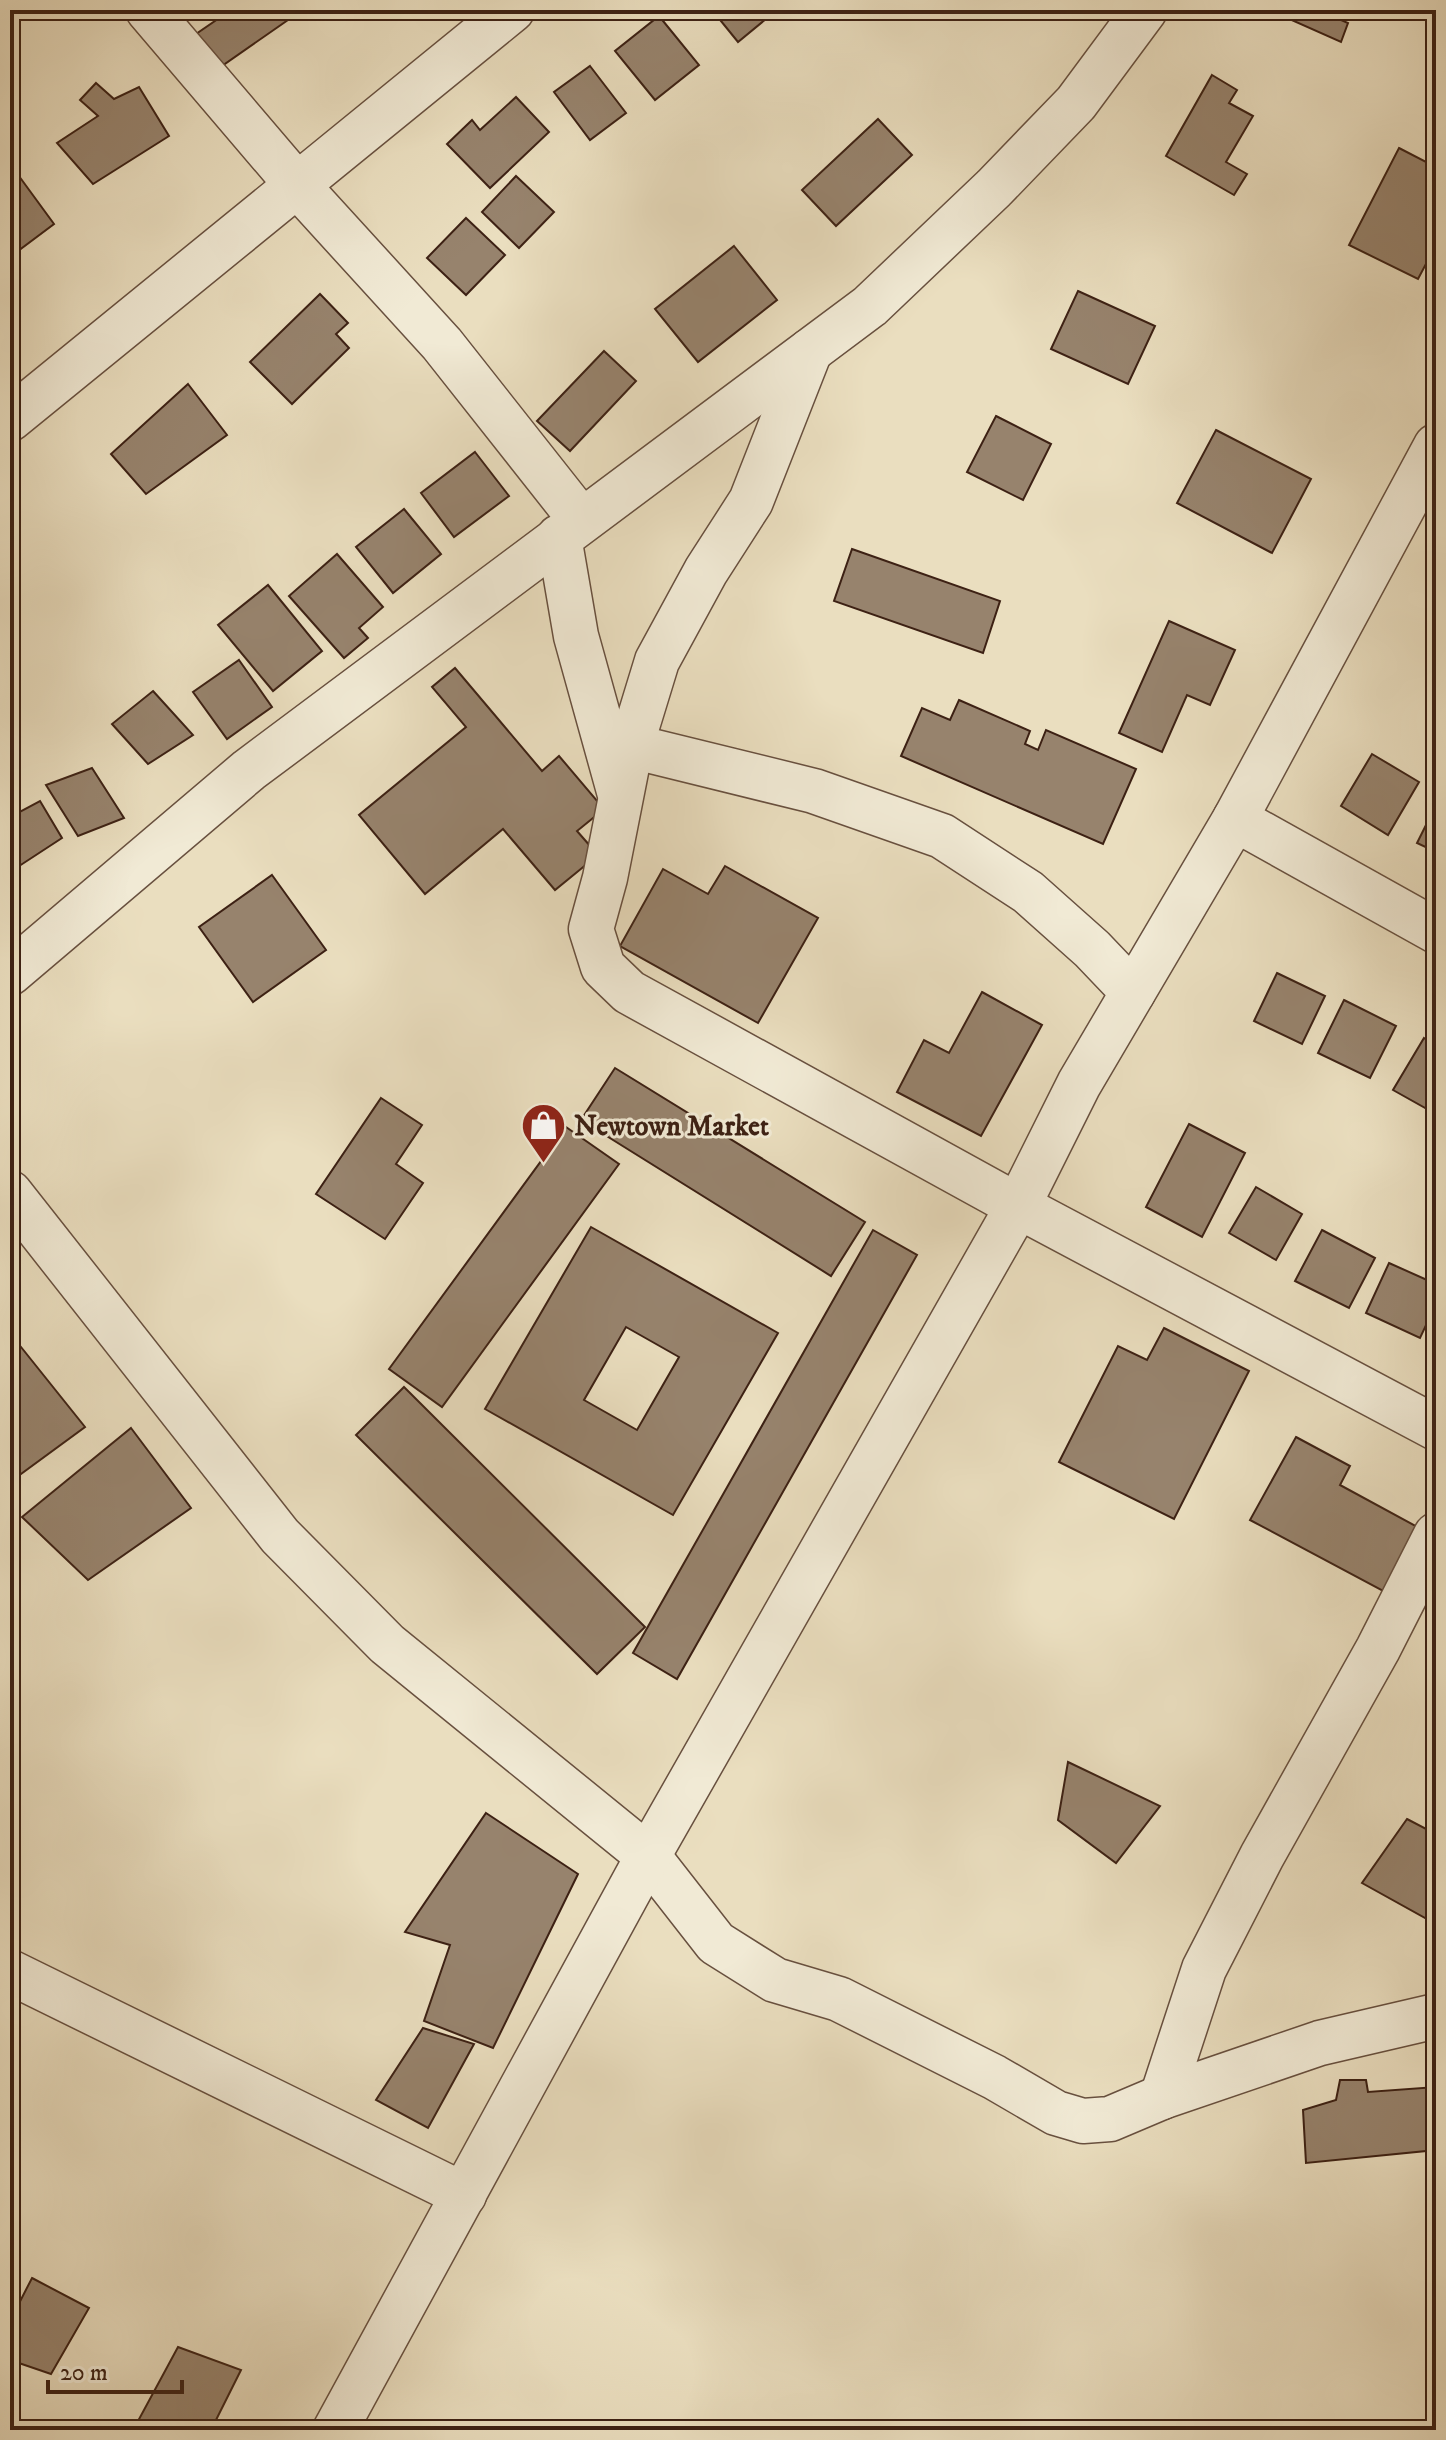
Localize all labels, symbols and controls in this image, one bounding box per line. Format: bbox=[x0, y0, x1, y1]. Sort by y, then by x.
shop icon: Newtown Market bbox=[519, 1102, 567, 1165]
place label: Newtown Market bbox=[574, 1109, 769, 1144]
scale bar bbox=[48, 2344, 182, 2394]
text: 20 m bbox=[60, 2358, 108, 2388]

